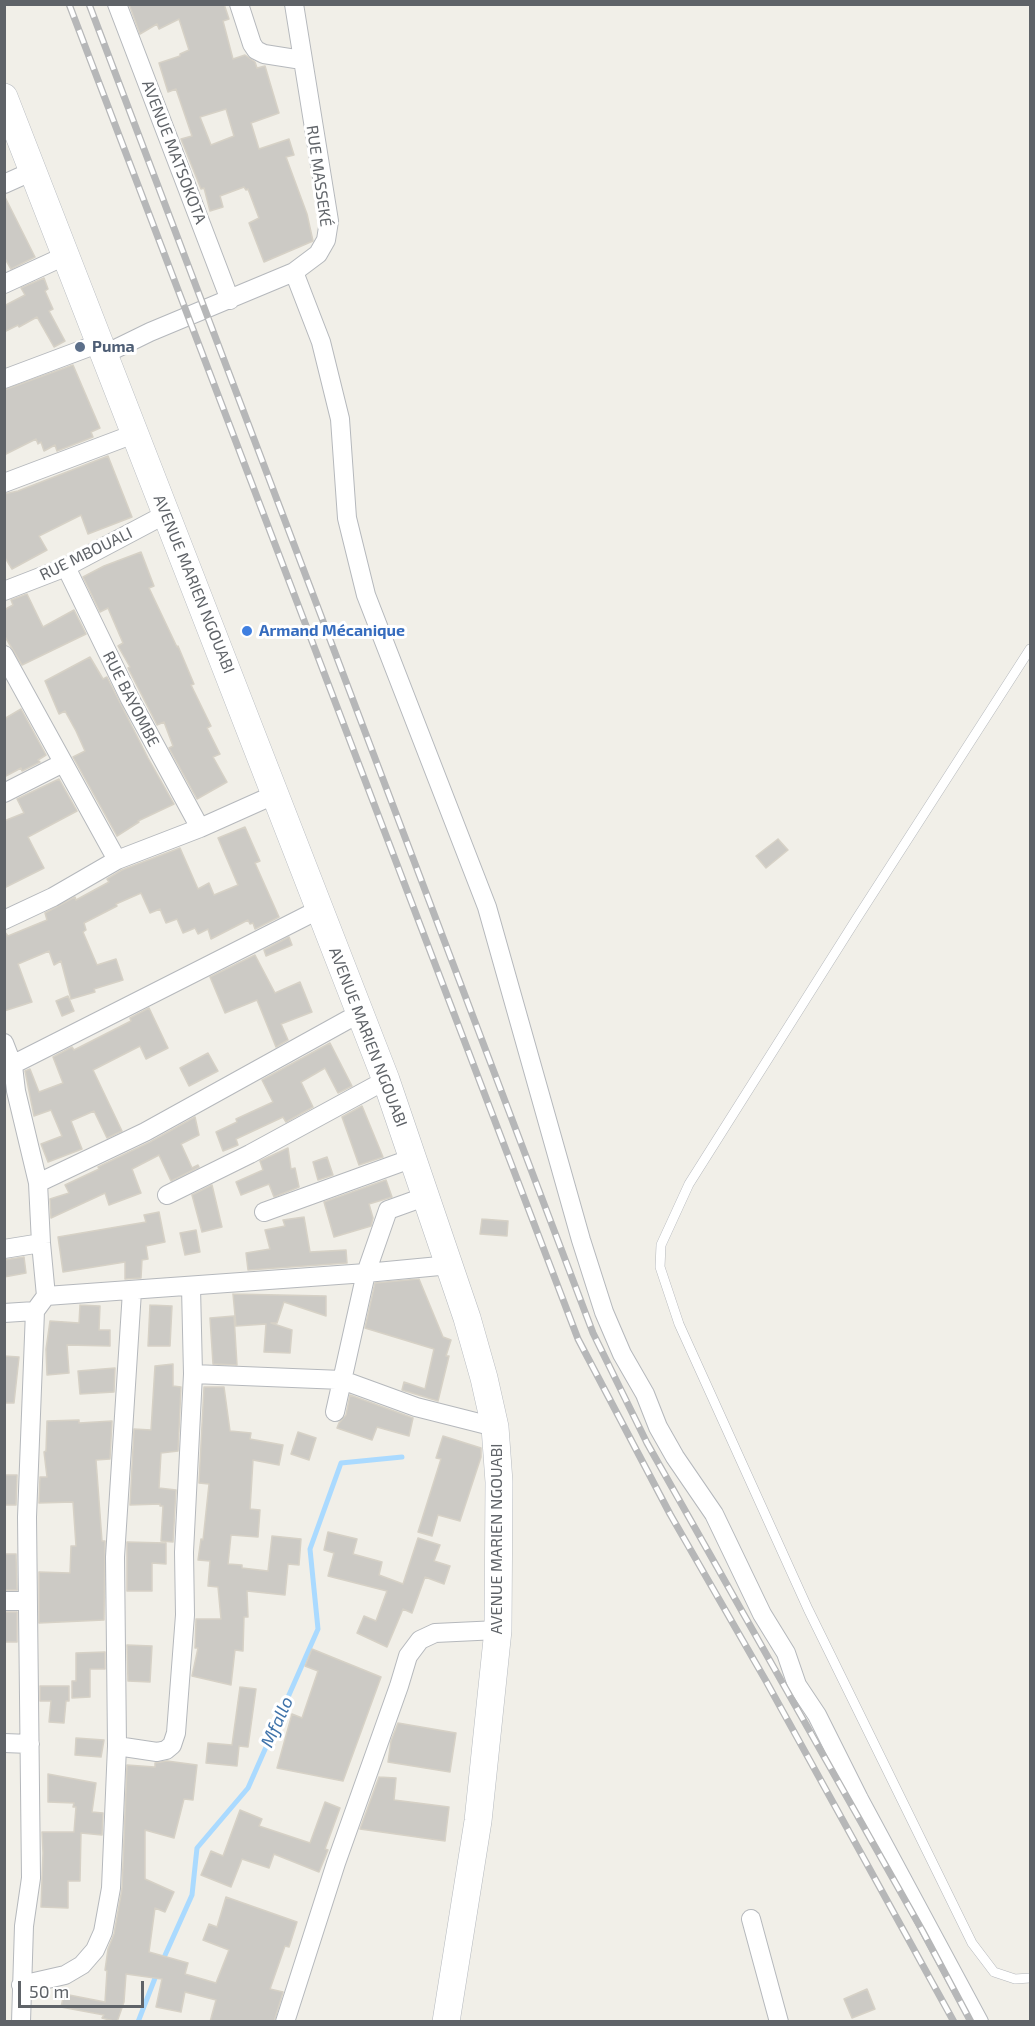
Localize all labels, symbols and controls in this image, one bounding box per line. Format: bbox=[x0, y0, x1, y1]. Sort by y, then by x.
street label: AVENUE MATSOKOTA bbox=[138, 77, 210, 227]
street label: RUE MASSEKÉ bbox=[302, 124, 336, 228]
place label: Puma bbox=[92, 337, 135, 357]
marker: Puma bbox=[73, 340, 87, 354]
street label: AVENUE MARIEN NGOUABI bbox=[149, 492, 239, 676]
street label: RUE MBOUALI bbox=[37, 523, 135, 585]
place label: Armand Mécanique bbox=[259, 621, 405, 641]
marker: Armand Mécanique bbox=[240, 624, 254, 638]
street label: RUE BAYOMBE bbox=[99, 648, 163, 750]
street label: AVENUE MARIEN NGOUABI bbox=[325, 944, 411, 1130]
street label: AVENUE MARIEN NGOUABI bbox=[487, 1443, 507, 1635]
water label: Mfallo bbox=[256, 1693, 298, 1751]
scale bar bbox=[21, 1969, 147, 2007]
text: 50 m bbox=[29, 1980, 69, 2002]

